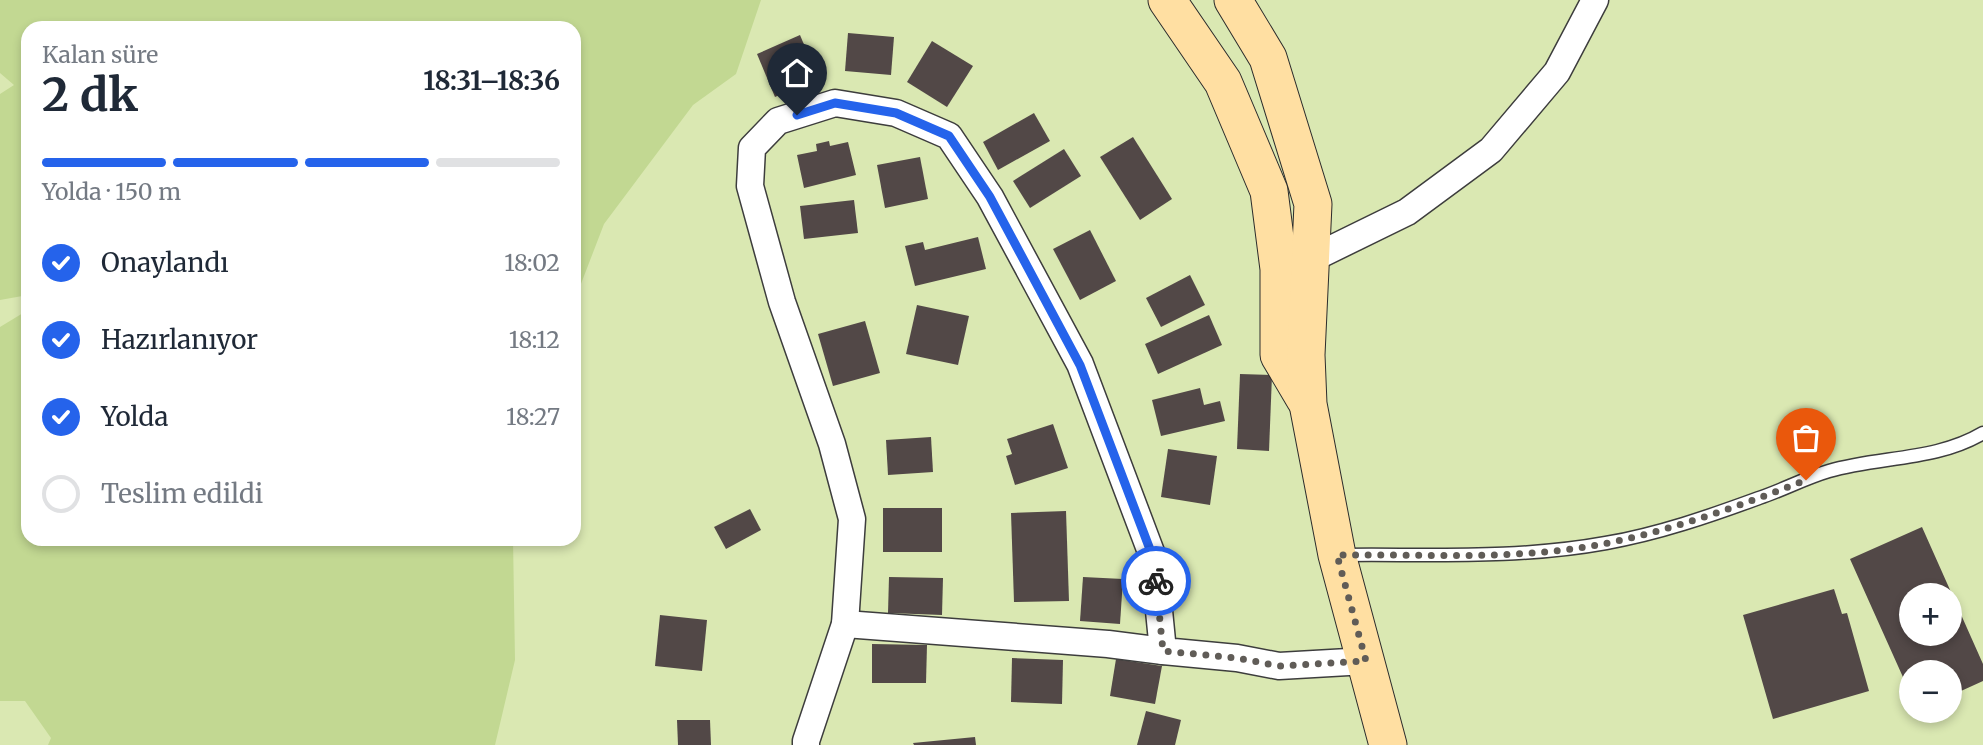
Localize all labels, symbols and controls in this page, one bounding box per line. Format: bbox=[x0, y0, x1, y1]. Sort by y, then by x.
text: Kalan süre bbox=[42, 40, 158, 69]
pin bbox=[767, 43, 827, 115]
icon: home bbox=[778, 54, 816, 92]
text: 18:31–18:36 bbox=[423, 64, 560, 97]
text: 2 dk bbox=[42, 66, 138, 124]
text: Yolda · 150 m bbox=[42, 177, 181, 206]
icon: check bbox=[42, 244, 80, 282]
text: Onaylandı bbox=[101, 246, 229, 279]
text: 18:02 bbox=[504, 248, 560, 277]
icon: check bbox=[42, 321, 80, 359]
text: Hazırlanıyor bbox=[101, 323, 258, 356]
text: 18:12 bbox=[509, 325, 560, 354]
icon: check bbox=[42, 398, 80, 436]
text: Yolda bbox=[101, 400, 168, 433]
text: 18:27 bbox=[506, 402, 560, 431]
pin bbox=[1776, 408, 1836, 480]
icon: bag bbox=[1787, 419, 1825, 457]
text: Teslim edildi bbox=[101, 477, 263, 510]
courier bbox=[1121, 546, 1191, 616]
icon: bike bbox=[1137, 562, 1175, 600]
map controls bbox=[1899, 583, 1962, 723]
button: + bbox=[1899, 583, 1962, 646]
button: − bbox=[1899, 660, 1962, 723]

